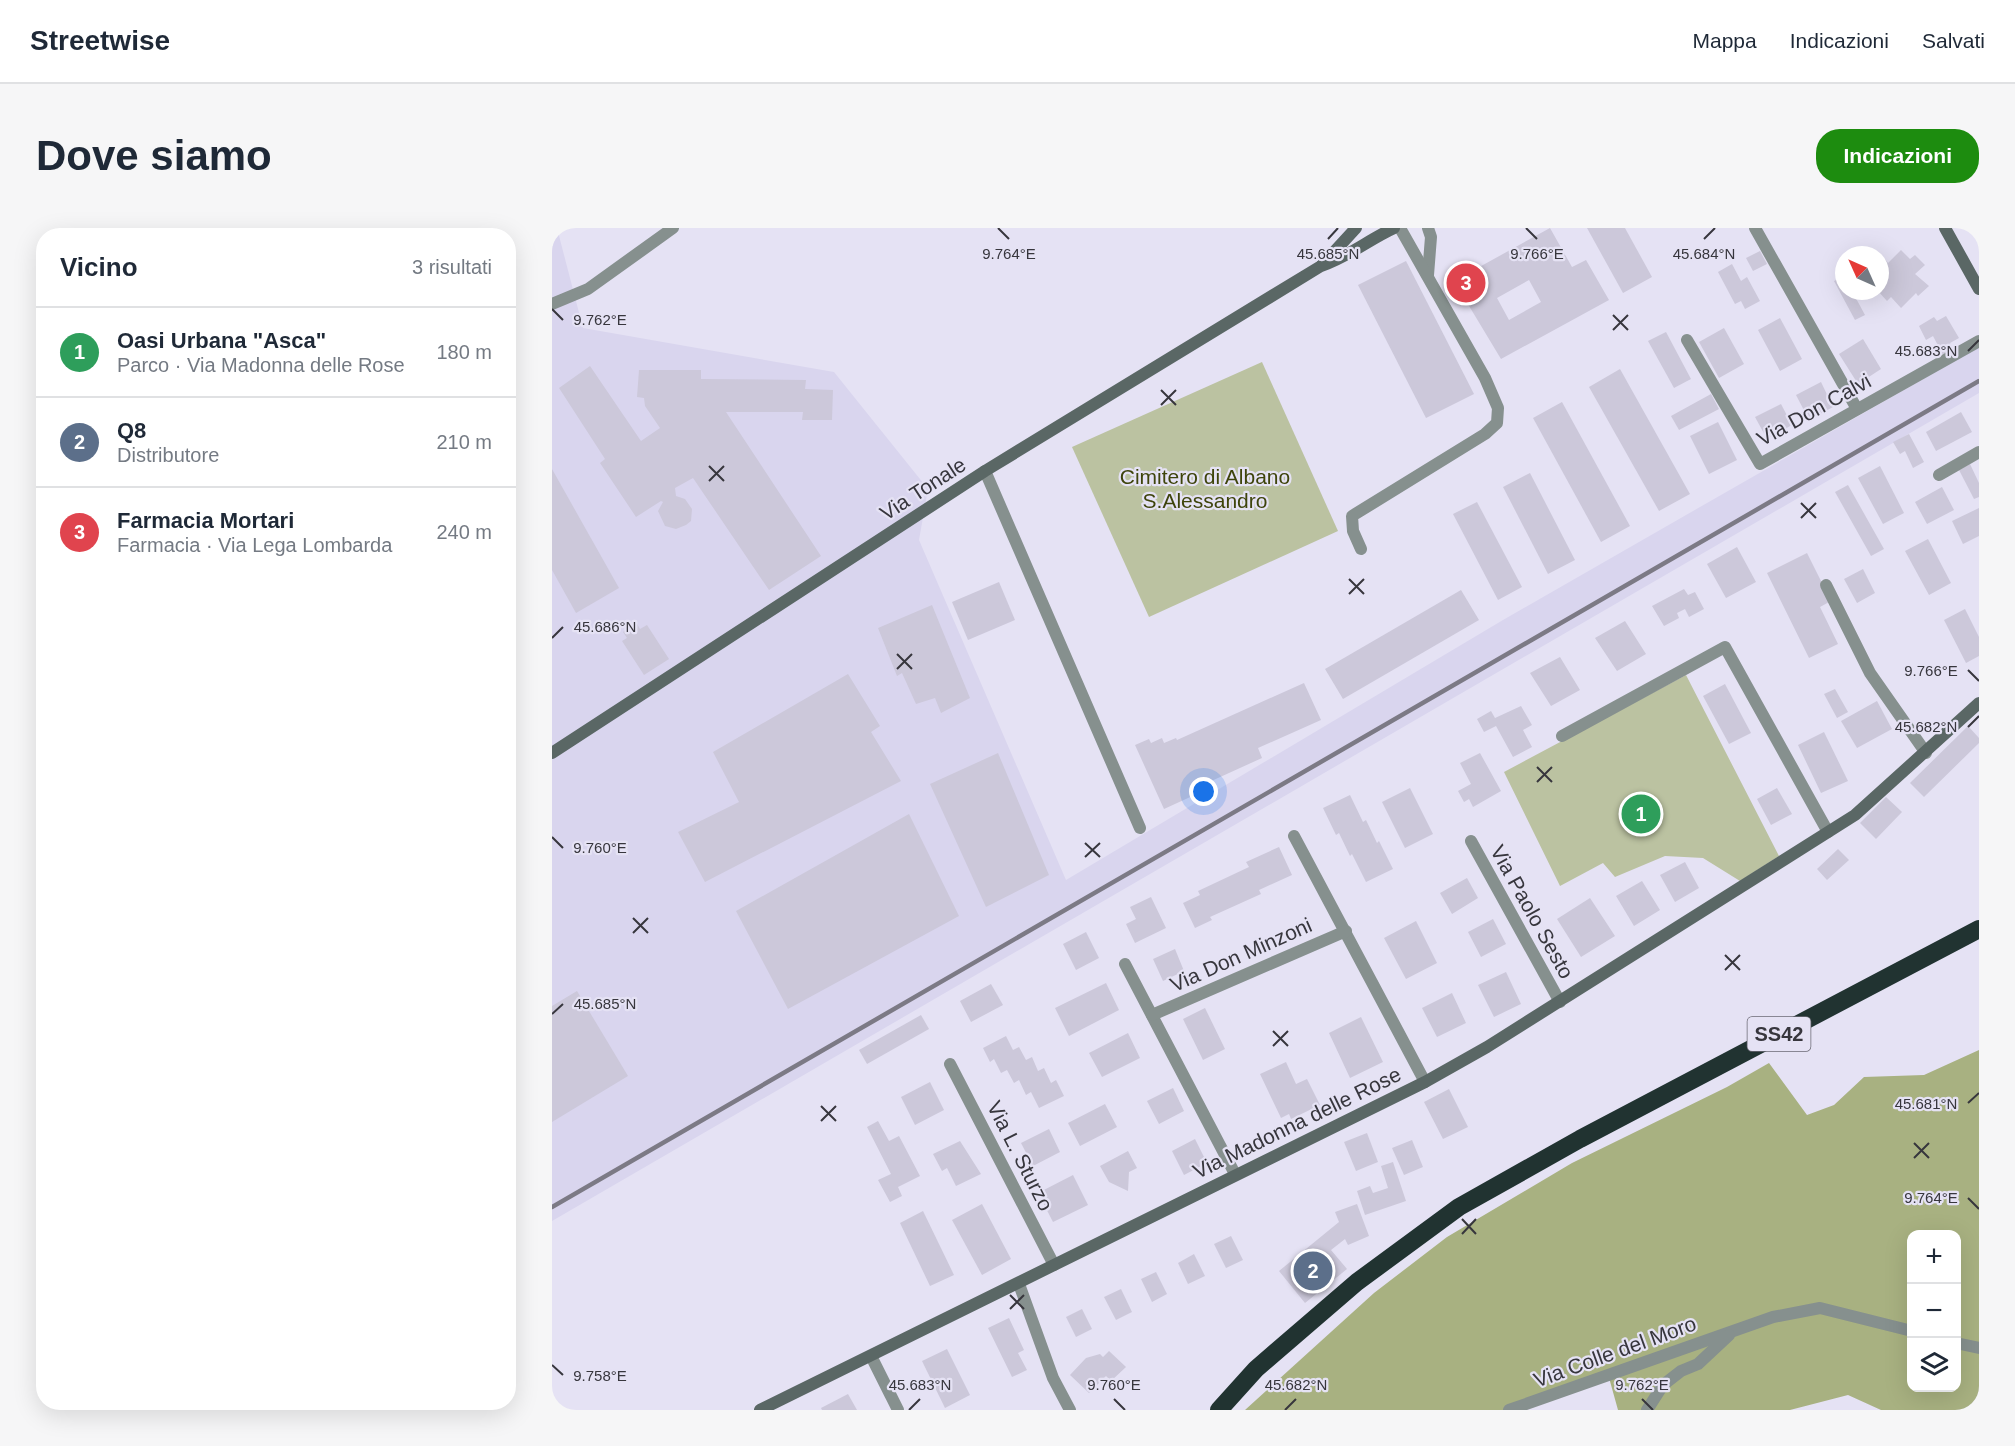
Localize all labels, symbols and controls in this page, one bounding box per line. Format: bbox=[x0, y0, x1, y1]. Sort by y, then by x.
text: Streetwise bbox=[30, 25, 170, 56]
text: Mappa bbox=[1693, 29, 1757, 52]
text: Indicazioni bbox=[1790, 29, 1889, 52]
text: Salvati bbox=[1922, 29, 1985, 52]
button: Indicazioni bbox=[1816, 129, 1979, 183]
text: Dove siamo bbox=[36, 132, 272, 179]
text: 9.764°E bbox=[982, 245, 1036, 262]
text: 45.685°N bbox=[1297, 245, 1359, 262]
text: 9.766°E bbox=[1510, 245, 1564, 262]
text: 45.684°N bbox=[1673, 245, 1735, 262]
north arrow bbox=[1835, 246, 1889, 300]
text: Vicino bbox=[60, 252, 138, 282]
text: 3 risultati bbox=[412, 256, 492, 278]
pin: 3 bbox=[1446, 260, 1486, 306]
text: 9.762°E bbox=[573, 311, 627, 328]
text: Oasi Urbana "Asca" bbox=[117, 328, 326, 353]
text: 1 bbox=[74, 341, 85, 363]
text: 180 m bbox=[436, 341, 492, 363]
text: 45.683°N bbox=[1895, 342, 1957, 359]
text: Parco · Via Madonna delle Rose bbox=[117, 354, 405, 376]
street label: Via Don Calvi bbox=[1753, 369, 1875, 450]
text: Q8 bbox=[117, 418, 146, 443]
text: 2 bbox=[74, 431, 85, 453]
text: 210 m bbox=[436, 431, 492, 453]
text: Distributore bbox=[117, 444, 219, 466]
street label: Via Tonale bbox=[876, 452, 970, 525]
park label: Cimitero di Albano S.Alessandro bbox=[1120, 465, 1290, 512]
text: Farmacia Mortari bbox=[117, 508, 294, 533]
text: 3 bbox=[74, 521, 85, 543]
text: 240 m bbox=[436, 521, 492, 543]
text: Farmacia · Via Lega Lombarda bbox=[117, 534, 392, 556]
text: 45.686°N bbox=[574, 618, 636, 635]
text: 9.766°E bbox=[1904, 662, 1958, 679]
text: 45.682°N bbox=[1895, 718, 1957, 735]
your location bbox=[1189, 777, 1218, 806]
pin: 1 bbox=[1622, 792, 1660, 836]
text: 9.760°E bbox=[573, 839, 627, 856]
street label: Via Paolo Sesto bbox=[1486, 841, 1579, 983]
street label: Via Don Minzoni bbox=[1166, 913, 1315, 996]
text: 45.685°N bbox=[574, 995, 636, 1012]
road number: SS42 bbox=[1748, 1017, 1810, 1051]
street label: Via Madonna delle Rose bbox=[1189, 1062, 1404, 1183]
text: 45.681°N bbox=[1895, 1095, 1957, 1112]
street label: Via L. Sturzo bbox=[983, 1097, 1058, 1214]
text: 9.764°E bbox=[1904, 1189, 1958, 1206]
map controls bbox=[1907, 1230, 1961, 1392]
button: + bbox=[1907, 1230, 1961, 1284]
pin: 2 bbox=[1294, 1248, 1332, 1294]
button: − bbox=[1907, 1284, 1961, 1338]
street label: Via Colle del Moro bbox=[1530, 1311, 1699, 1392]
button: layers bbox=[1907, 1338, 1961, 1392]
text: 9.758°E bbox=[573, 1367, 627, 1384]
text: 45.683°N bbox=[889, 1376, 951, 1393]
text: 9.760°E bbox=[1087, 1376, 1141, 1393]
text: 45.682°N bbox=[1265, 1376, 1327, 1393]
text: 9.762°E bbox=[1615, 1376, 1669, 1393]

